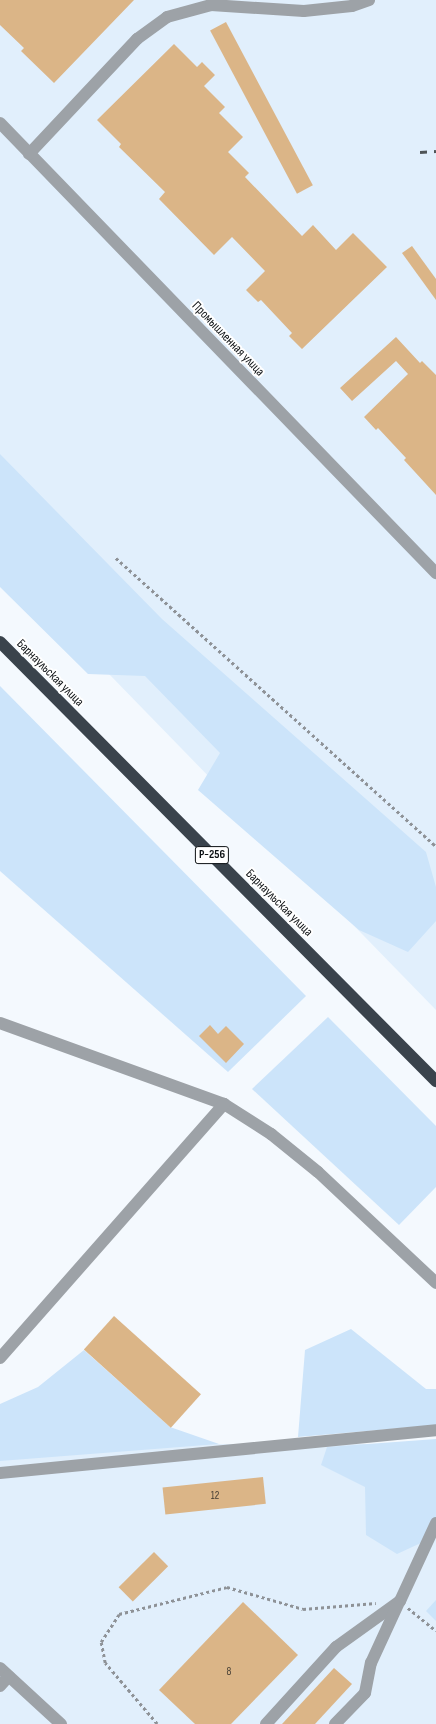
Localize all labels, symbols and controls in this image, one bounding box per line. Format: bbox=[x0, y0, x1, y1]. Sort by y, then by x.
street label: Промышленная улица bbox=[189, 298, 267, 380]
street label: Барнаульская улица bbox=[13, 636, 87, 710]
road number: Р-256 bbox=[194, 845, 230, 865]
street label: Барнаульская улица bbox=[242, 866, 316, 940]
house number: 12 bbox=[211, 1489, 219, 1503]
house number: 8 bbox=[227, 1665, 231, 1679]

